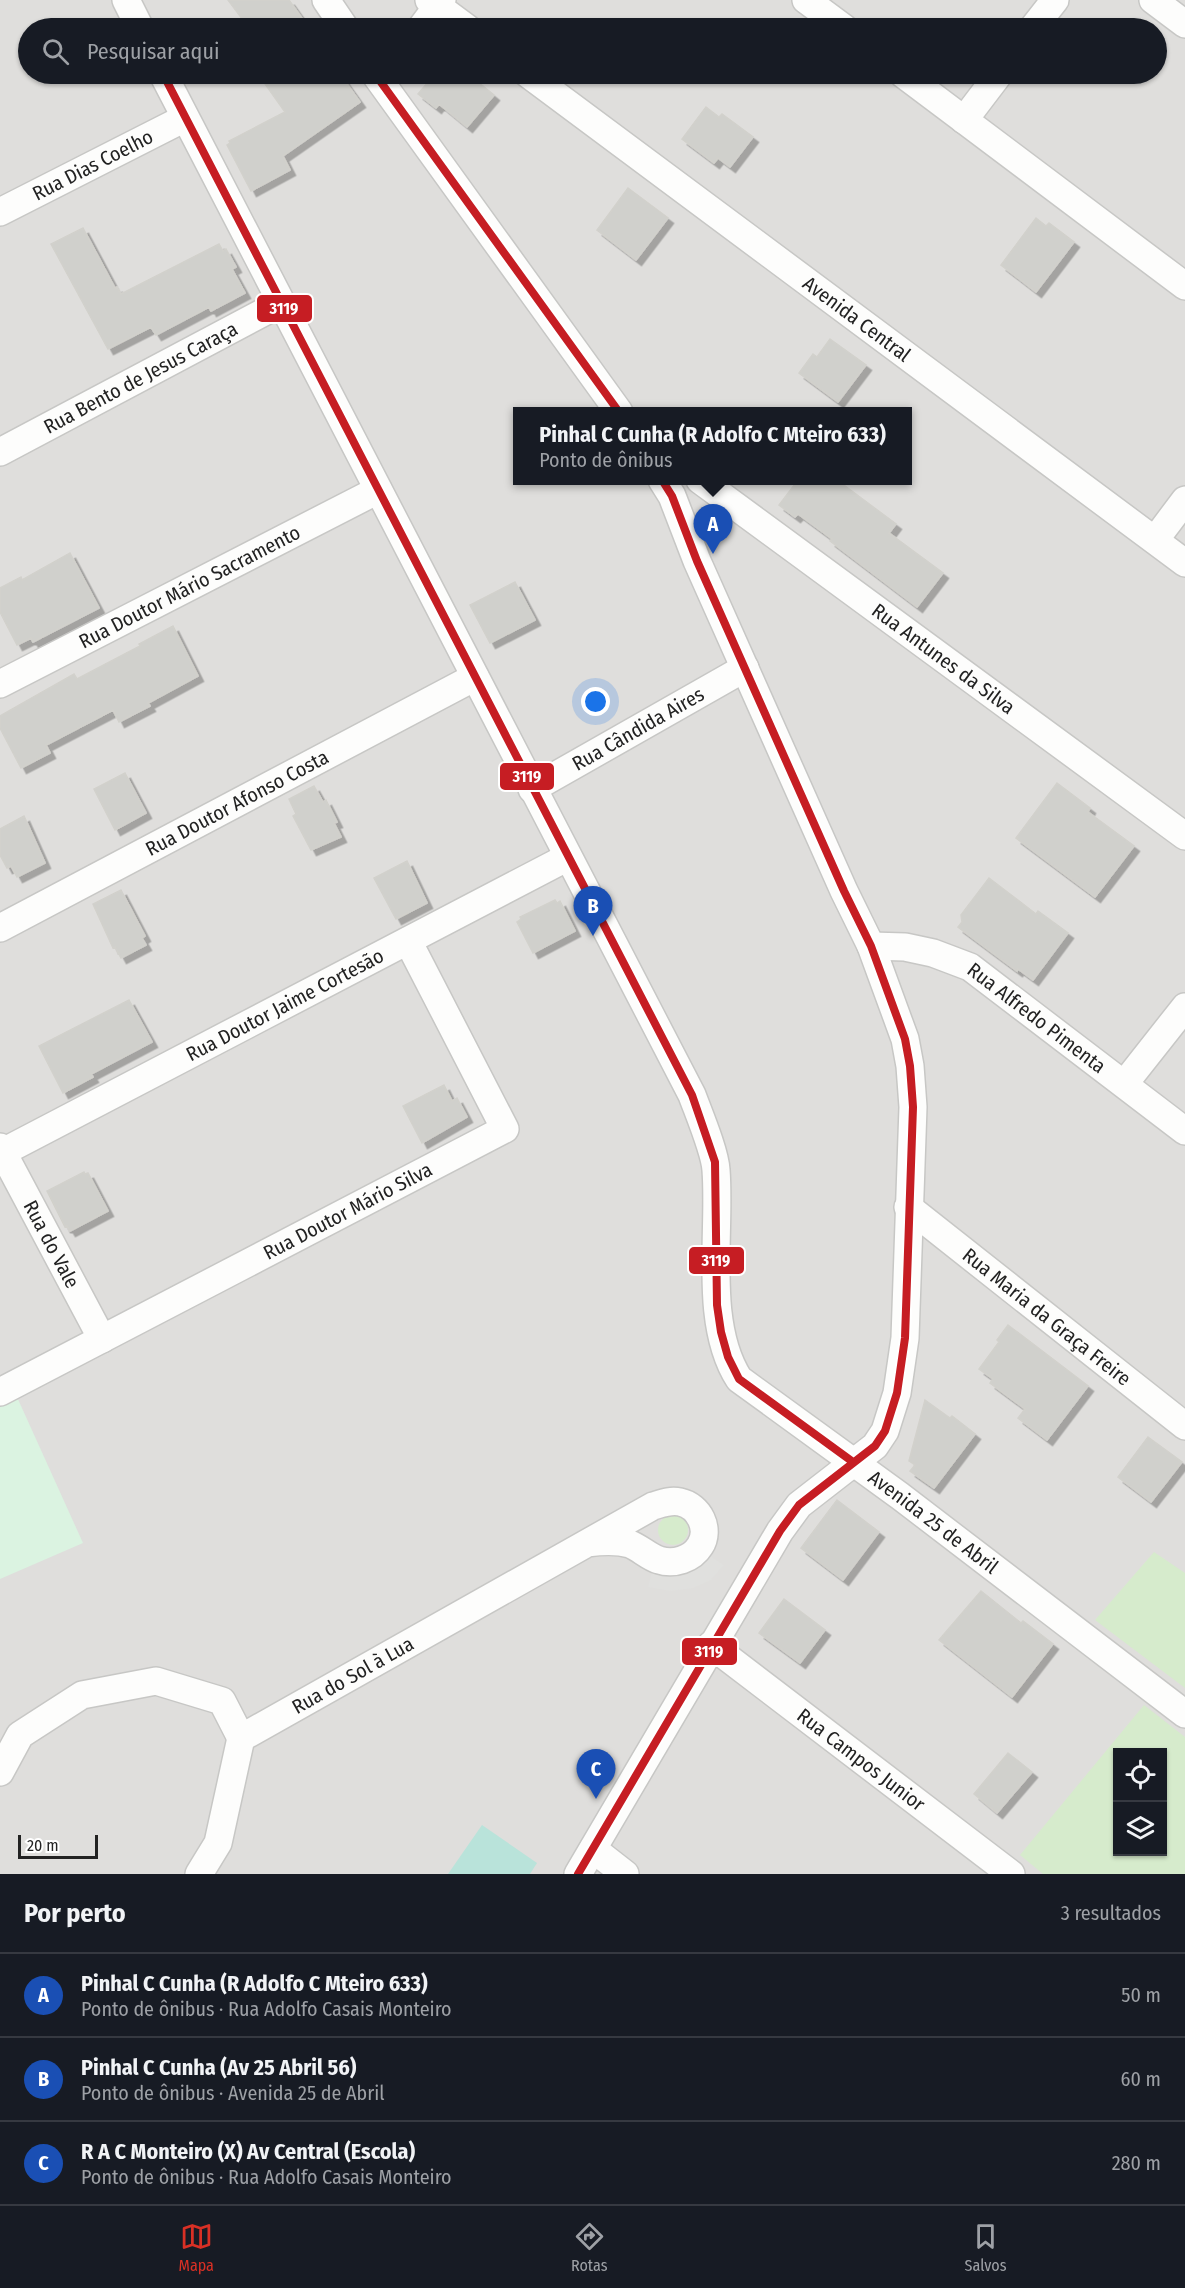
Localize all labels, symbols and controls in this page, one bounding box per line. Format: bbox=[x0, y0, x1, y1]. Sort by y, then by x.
search box bbox=[18, 18, 1167, 84]
icon: search bbox=[39, 35, 72, 68]
text: Pesquisar aqui bbox=[87, 38, 219, 65]
street label: Rua Dias Coelho bbox=[28, 124, 157, 205]
street label: Avenida Central bbox=[798, 271, 915, 367]
line badge: 3119 bbox=[256, 294, 313, 323]
text: 3119 bbox=[269, 299, 298, 318]
street label: Rua Bento de Jesus Caraça bbox=[39, 316, 241, 439]
popup bbox=[513, 407, 912, 485]
text: Pinhal C Cunha (R Adolfo C Mteiro 633) bbox=[539, 421, 886, 448]
text: Ponto de ônibus bbox=[539, 448, 673, 472]
pin: A bbox=[694, 504, 732, 554]
street label: Rua Doutor Mário Sacramento bbox=[75, 520, 304, 653]
street label: Rua Antunes da Silva bbox=[867, 598, 1020, 719]
street label: Rua Cândida Aires bbox=[568, 682, 708, 776]
your location bbox=[581, 687, 610, 716]
street label: Rua Doutor Afonso Costa bbox=[141, 745, 332, 861]
line badge: 3119 bbox=[499, 762, 555, 791]
text: 3119 bbox=[512, 767, 541, 786]
pin: B bbox=[574, 886, 612, 936]
street label: Rua Doutor Jaime Cortesão bbox=[182, 943, 388, 1066]
street label: Rua Alfredo Pimenta bbox=[963, 957, 1111, 1078]
street label: Rua Doutor Mário Silva bbox=[259, 1157, 436, 1265]
street label: Rua do Vale bbox=[19, 1196, 85, 1292]
street label: Rua Maria da Graça Freire bbox=[958, 1243, 1136, 1391]
line badge: 3119 bbox=[688, 1246, 745, 1275]
text: 3119 bbox=[701, 1251, 730, 1270]
street label: Avenida 25 de Abril bbox=[864, 1465, 1003, 1579]
street label: Rua do Sol à Lua bbox=[288, 1631, 418, 1719]
line badge: 3119 bbox=[681, 1637, 738, 1666]
text: 3119 bbox=[694, 1642, 723, 1661]
street label: Rua Campos Junior bbox=[793, 1703, 930, 1816]
map controls bbox=[1113, 1748, 1167, 1856]
button: locate bbox=[1113, 1748, 1167, 1802]
pin: C bbox=[576, 1750, 616, 1799]
button: layers bbox=[1113, 1802, 1167, 1856]
scale bar bbox=[18, 1832, 98, 1860]
text: 20 m bbox=[27, 1836, 58, 1855]
text: Por perto bbox=[24, 1898, 126, 1929]
text: 3 resultados bbox=[1061, 1901, 1161, 1925]
text: Pinhal C Cunha (R Adolfo C Mteiro 633) bbox=[81, 1970, 428, 1997]
text: A bbox=[38, 1983, 49, 2007]
text: 50 m bbox=[1121, 1983, 1161, 2007]
text: Ponto de ônibus · Rua Adolfo Casais Monteiro bbox=[81, 1997, 452, 2021]
text: Pinhal C Cunha (Av 25 Abril 56) bbox=[81, 2054, 356, 2081]
text: B bbox=[38, 2067, 49, 2091]
text: 60 m bbox=[1121, 2067, 1161, 2091]
text: Ponto de ônibus · Avenida 25 de Abril bbox=[81, 2081, 385, 2105]
text: R A C Monteiro (X) Av Central (Escola) bbox=[81, 2138, 415, 2165]
text: C bbox=[38, 2151, 49, 2175]
text: 280 m bbox=[1112, 2151, 1161, 2175]
text: Ponto de ônibus · Rua Adolfo Casais Monteiro bbox=[81, 2165, 452, 2189]
tab: Mapa bbox=[179, 2220, 214, 2275]
tab: Rotas bbox=[571, 2220, 608, 2275]
tab: Salvos bbox=[965, 2220, 1007, 2275]

